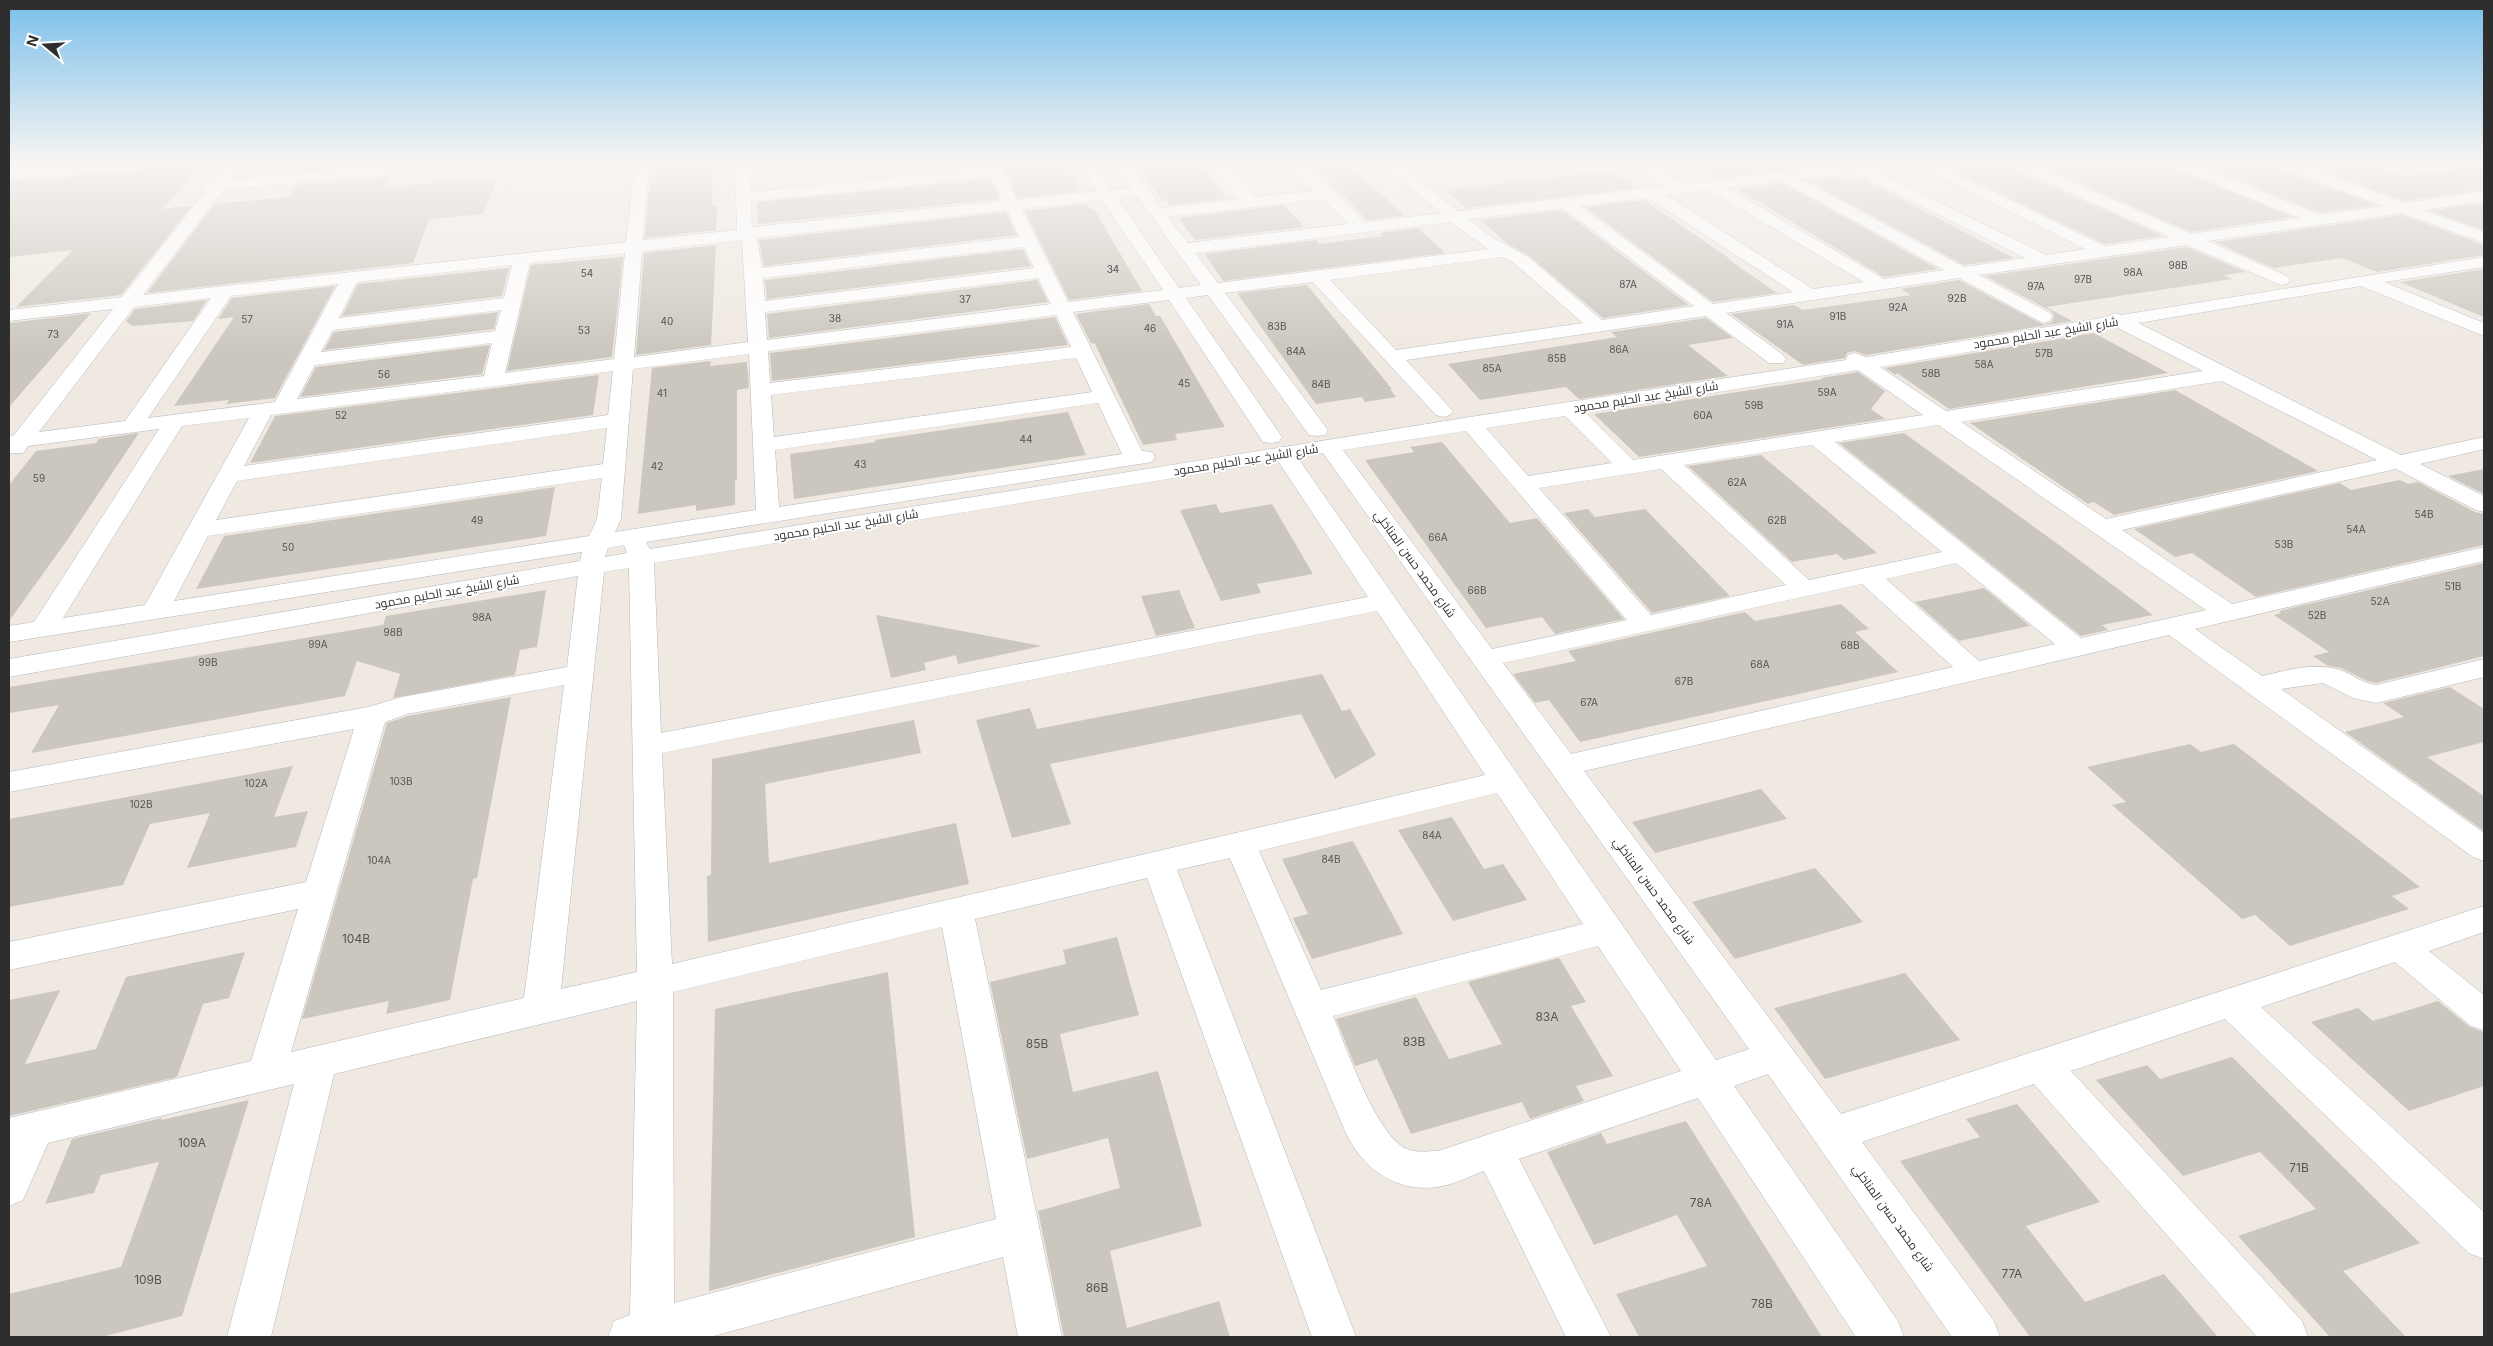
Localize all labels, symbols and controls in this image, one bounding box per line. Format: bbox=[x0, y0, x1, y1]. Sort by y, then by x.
north arrow bbox=[20, 20, 70, 70]
text: N bbox=[22, 33, 42, 49]
house number: 98B bbox=[2169, 259, 2187, 271]
house number: 34 bbox=[1107, 263, 1119, 275]
house number: 98A bbox=[2123, 266, 2143, 278]
house number: 54 bbox=[581, 267, 593, 279]
house number: 97B bbox=[2074, 273, 2092, 285]
house number: 87A bbox=[1619, 278, 1637, 290]
house number: 97A bbox=[2027, 280, 2045, 292]
house number: 92B bbox=[1948, 292, 1966, 304]
house number: 37 bbox=[959, 293, 971, 305]
house number: 92A bbox=[1888, 301, 1908, 313]
house number: 91B bbox=[1830, 310, 1846, 322]
house number: 38 bbox=[829, 312, 841, 324]
house number: 57 bbox=[241, 313, 253, 325]
street label: شارع الشيخ عبد الحليم محمود bbox=[1972, 314, 2120, 352]
house number: 40 bbox=[661, 315, 673, 327]
house number: 91A bbox=[1776, 318, 1794, 330]
house number: 83B bbox=[1268, 320, 1286, 332]
house number: 46 bbox=[1144, 322, 1156, 334]
house number: 53 bbox=[578, 324, 590, 336]
house number: 73 bbox=[47, 328, 59, 340]
house number: 86A bbox=[1609, 343, 1629, 355]
house number: 84A bbox=[1286, 345, 1306, 357]
house number: 57B bbox=[2035, 347, 2053, 359]
house number: 85B bbox=[1548, 352, 1566, 364]
house number: 58A bbox=[1974, 358, 1994, 370]
house number: 85A bbox=[1482, 362, 1502, 374]
house number: 58B bbox=[1922, 367, 1940, 379]
house number: 56 bbox=[378, 368, 390, 380]
house number: 45 bbox=[1178, 377, 1190, 389]
house number: 84B bbox=[1311, 378, 1331, 390]
street label: شارع الشيخ عبد الحليم محمود bbox=[1572, 378, 1720, 416]
house number: 59A bbox=[1817, 386, 1837, 398]
house number: 41 bbox=[657, 387, 667, 399]
house number: 59B bbox=[1745, 399, 1763, 411]
house number: 52 bbox=[335, 409, 347, 421]
house number: 60A bbox=[1693, 409, 1713, 421]
house number: 44 bbox=[1020, 433, 1032, 445]
street label: شارع الشيخ عبد الحليم محمود bbox=[1172, 441, 1320, 479]
house number: 43 bbox=[854, 458, 866, 470]
house number: 42 bbox=[651, 460, 663, 472]
house number: 59 bbox=[33, 472, 45, 484]
house number: 62A bbox=[1727, 476, 1747, 488]
street label: شارع الشيخ عبد الحليم محمود bbox=[772, 506, 920, 544]
street label: شارع محمد حسن المناخلي bbox=[1369, 507, 1459, 622]
house number: 54B bbox=[2414, 508, 2434, 520]
house number: 49 bbox=[471, 514, 483, 526]
house number: 62B bbox=[1768, 514, 1786, 526]
house number: 54A bbox=[2346, 523, 2366, 535]
house number: 66A bbox=[1428, 531, 1448, 543]
house number: 53B bbox=[2275, 538, 2293, 550]
house number: 50 bbox=[282, 541, 294, 553]
street label: شارع الشيخ عبد الحليم محمود bbox=[374, 571, 521, 613]
house number: 51B bbox=[2445, 580, 2461, 592]
house number: 66B bbox=[1468, 584, 1486, 596]
house number: 52A bbox=[2370, 595, 2390, 607]
house number: 52B bbox=[2308, 609, 2326, 621]
house number: 98A bbox=[472, 611, 492, 623]
house number: 98B bbox=[384, 626, 402, 638]
house number: 99A bbox=[308, 638, 328, 650]
house number: 68B bbox=[1841, 639, 1859, 651]
house number: 99B bbox=[199, 656, 217, 668]
house number: 68A bbox=[1750, 658, 1770, 670]
house number: 67B bbox=[1675, 675, 1693, 687]
house number: 67A bbox=[1580, 696, 1598, 708]
house number: 103B bbox=[389, 775, 413, 787]
house number: 102A bbox=[244, 777, 268, 789]
house number: 102B bbox=[129, 798, 153, 810]
house number: 84A bbox=[1422, 829, 1442, 841]
street label: شارع محمد حسن المناخلي bbox=[1608, 834, 1698, 949]
house number: 84B bbox=[1321, 853, 1341, 865]
house number: 104A bbox=[367, 854, 391, 866]
house number: 104B bbox=[342, 931, 370, 946]
house number: 83A bbox=[1535, 1009, 1559, 1024]
house number: 83B bbox=[1403, 1034, 1425, 1049]
house number: 85B bbox=[1026, 1036, 1048, 1051]
house number: 109A bbox=[178, 1135, 206, 1150]
house number: 71B bbox=[2289, 1160, 2309, 1175]
street label: شارع محمد حسن المناخلي bbox=[1847, 1161, 1937, 1276]
house number: 78A bbox=[1690, 1195, 1712, 1210]
house number: 77A bbox=[2002, 1266, 2022, 1281]
house number: 109B bbox=[134, 1272, 162, 1287]
house number: 86B bbox=[1086, 1280, 1109, 1295]
house number: 78B bbox=[1751, 1296, 1773, 1311]

